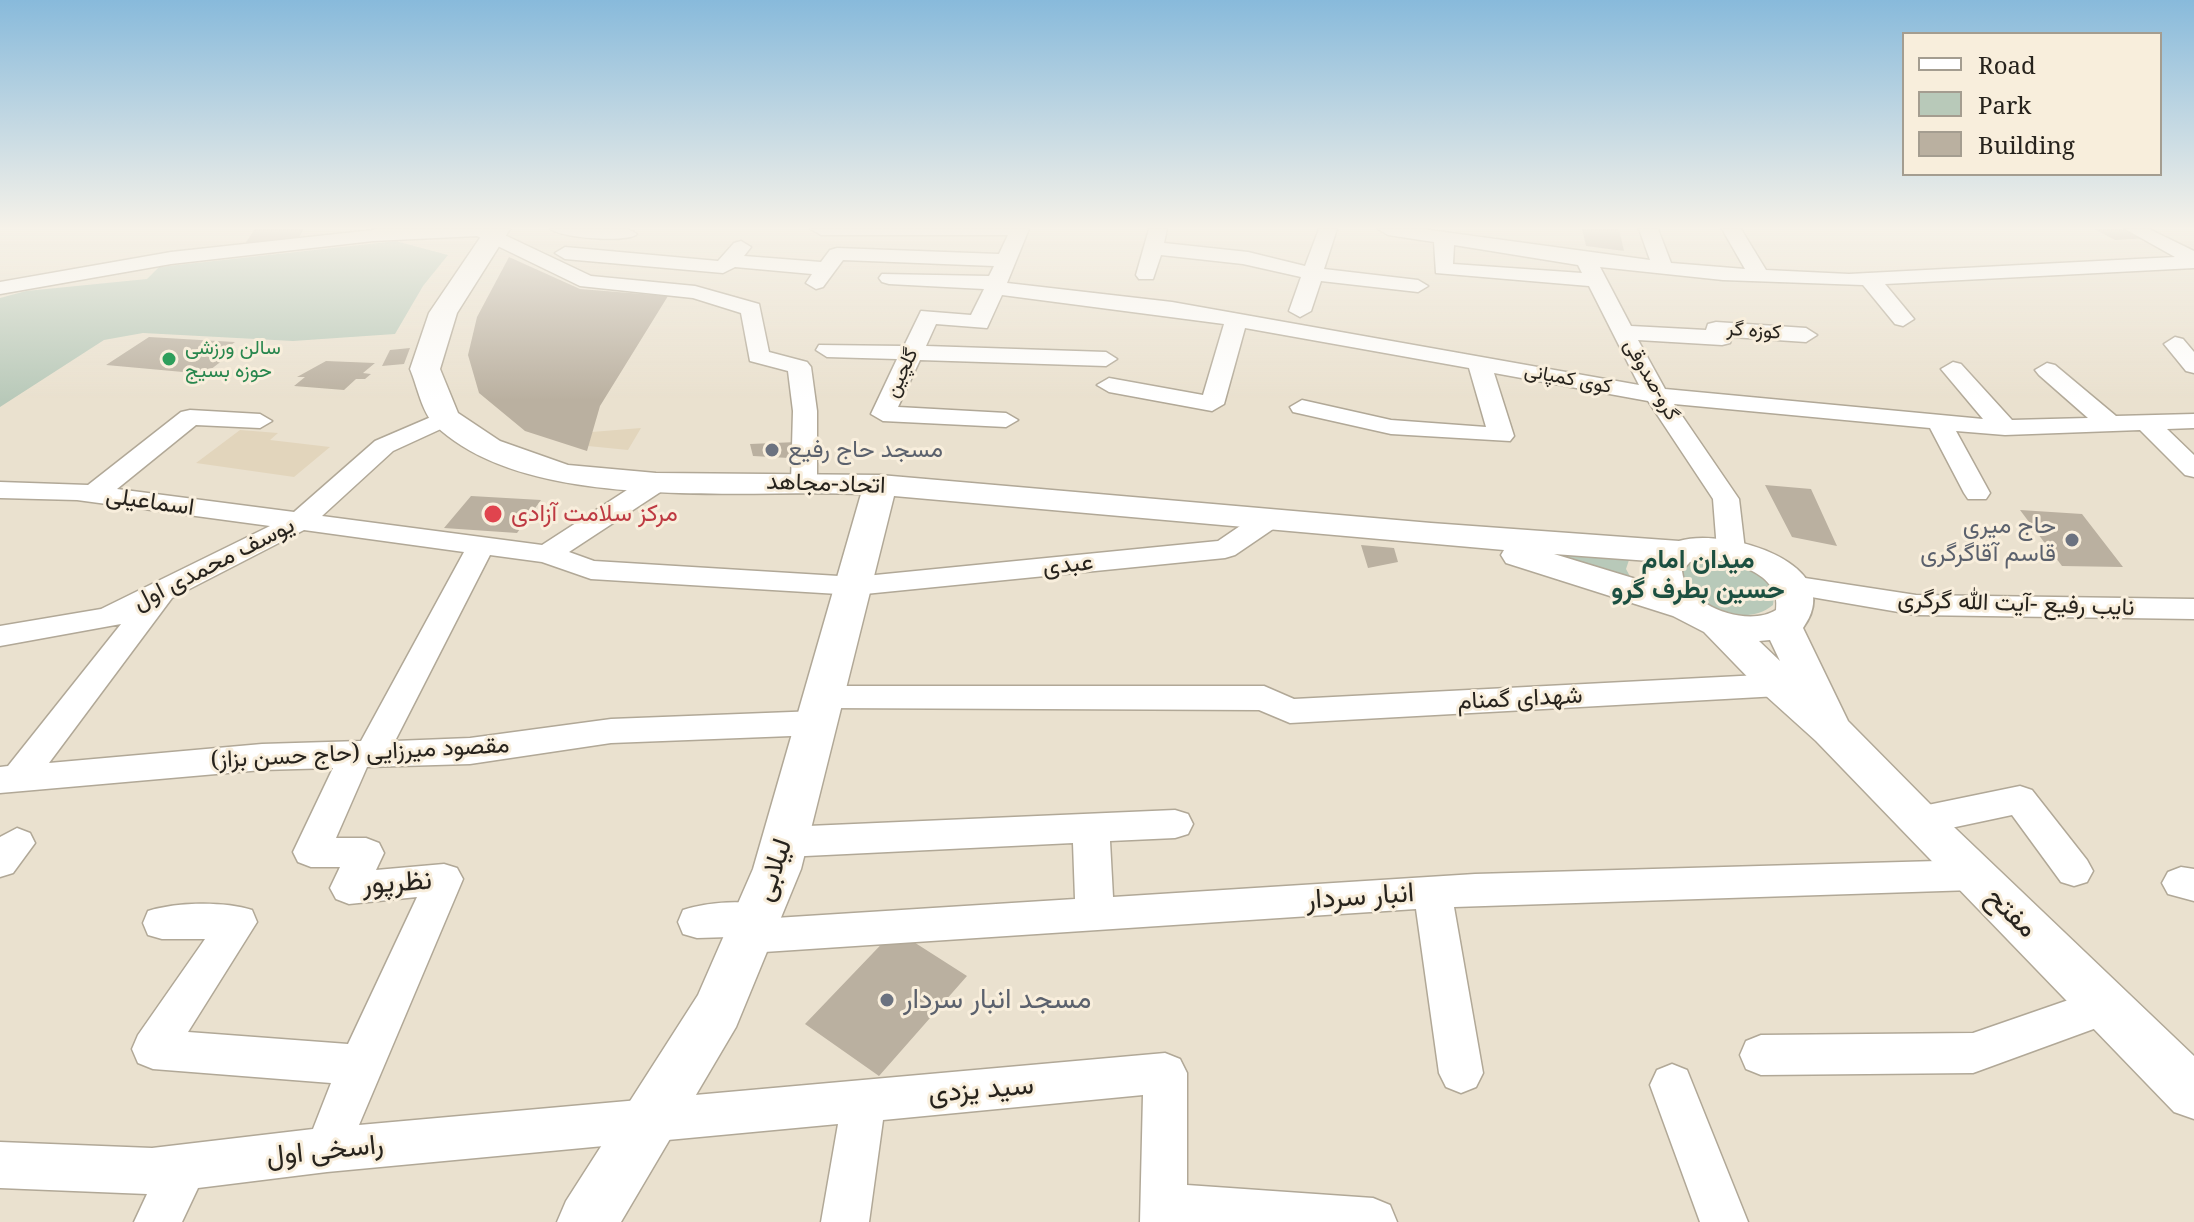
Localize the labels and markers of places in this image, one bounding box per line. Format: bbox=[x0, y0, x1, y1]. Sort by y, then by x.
place label: سالن ورزشی حوزه بسیج bbox=[185, 336, 281, 383]
marker: سالن ورزشی حوزه بسیج bbox=[160, 350, 178, 368]
place label: مسجد حاج رفیع bbox=[788, 436, 943, 464]
marker: مسجد حاج رفیع bbox=[763, 441, 781, 459]
place label: مرکز سلامت آزادی bbox=[511, 500, 678, 528]
marker: مرکز سلامت آزادی bbox=[482, 503, 504, 525]
place label: حاج میری قاسم آقاگرگری bbox=[1920, 512, 2056, 568]
marker: حاج میری قاسم آقاگرگری bbox=[2063, 531, 2081, 549]
place label: مسجد انبار سردار bbox=[903, 983, 1091, 1017]
marker: مسجد انبار سردار bbox=[878, 991, 896, 1009]

